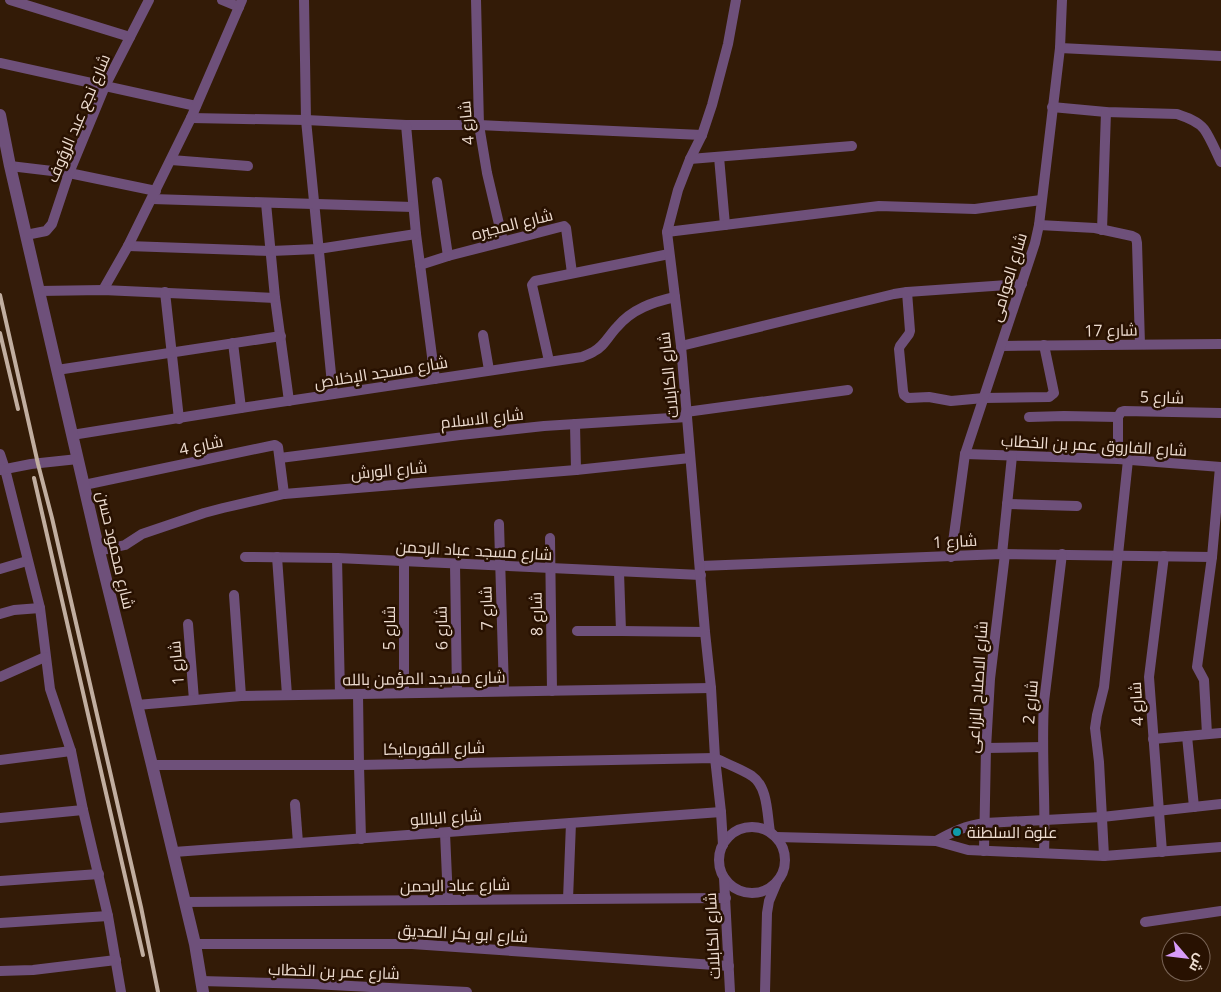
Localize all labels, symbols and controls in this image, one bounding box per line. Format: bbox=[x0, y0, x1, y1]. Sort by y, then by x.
street label: شارع نجع عبد الرؤوف bbox=[41, 50, 116, 186]
street label: شارع 4 bbox=[453, 100, 480, 146]
street label: شارع المجيره bbox=[469, 203, 555, 246]
street label: شارع العوامى bbox=[984, 230, 1033, 324]
street label: شارع 17 bbox=[1084, 319, 1138, 342]
street label: شارع الكابلات bbox=[653, 331, 684, 419]
street label: شارع مسجد الإخلاص bbox=[313, 351, 449, 394]
street label: شارع 5 bbox=[1140, 386, 1184, 409]
street label: شارع الاسلام bbox=[439, 403, 525, 434]
street label: شارع الفاروق عمر بن الخطاب bbox=[1000, 429, 1188, 462]
street label: شارع 4 bbox=[177, 430, 225, 461]
street label: شارع الورش bbox=[350, 456, 428, 485]
street label: شارع محمود حسن bbox=[91, 489, 140, 611]
street label: شارع 1 bbox=[932, 529, 978, 554]
street label: شارع مسجد عباد الرحمن bbox=[395, 535, 553, 566]
street label: شارع 7 bbox=[474, 585, 499, 631]
street label: شارع 8 bbox=[525, 592, 548, 636]
street label: شارع 5 bbox=[378, 606, 401, 650]
street label: شارع 6 bbox=[430, 606, 453, 650]
street label: شارع الاصلاح الزراعى bbox=[961, 620, 994, 754]
street label: شارع 1 bbox=[163, 640, 190, 686]
street label: شارع مسجد المؤمن بالله bbox=[342, 666, 506, 691]
street label: شارع 2 bbox=[1017, 679, 1044, 725]
street label: شارع 4 bbox=[1124, 681, 1149, 727]
street label: شارع الفورمايكا bbox=[383, 736, 485, 761]
street label: شارع الباللو bbox=[409, 804, 483, 831]
place label: علوة السلطنة bbox=[967, 821, 1057, 843]
marker: علوة السلطنة bbox=[951, 826, 963, 838]
street label: شارع عباد الرحمن bbox=[400, 873, 510, 898]
street label: شارع الكابلات bbox=[699, 892, 726, 980]
street label: شارع ابو بكر الصديق bbox=[397, 919, 529, 948]
north arrow bbox=[1161, 932, 1211, 982]
text: ش bbox=[1185, 951, 1211, 976]
street label: شارع عمر بن الخطاب bbox=[268, 958, 400, 985]

